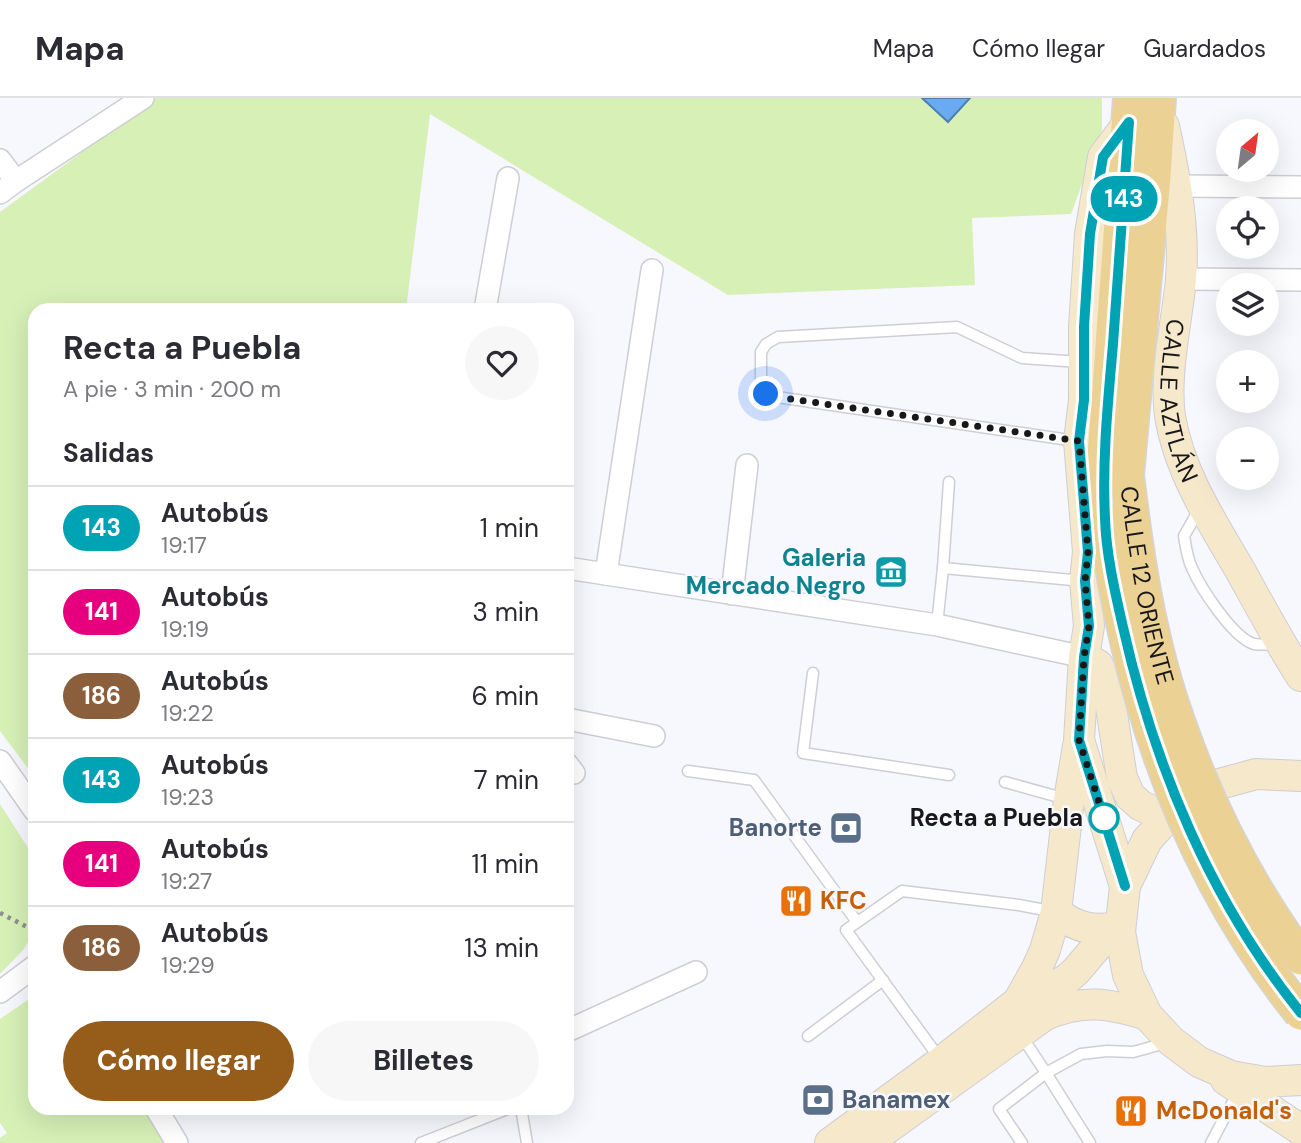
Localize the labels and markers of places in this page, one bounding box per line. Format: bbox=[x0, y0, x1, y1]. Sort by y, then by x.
place label: Galeria Mercado Negro bbox=[686, 542, 866, 601]
museum icon: Galeria Mercado Negro bbox=[872, 553, 910, 591]
place label: Recta a Puebla bbox=[910, 802, 1083, 833]
marker: Recta a Puebla bbox=[1089, 803, 1119, 833]
bank icon: Banorte bbox=[827, 809, 865, 847]
place label: Banorte bbox=[729, 812, 822, 843]
restaurant icon: KFC bbox=[777, 882, 815, 920]
place label: KFC bbox=[820, 885, 867, 916]
bank icon: Banamex bbox=[799, 1081, 837, 1119]
place label: Banamex bbox=[842, 1084, 950, 1115]
restaurant icon: McDonald's bbox=[1112, 1092, 1150, 1130]
place label: McDonald's bbox=[1156, 1095, 1292, 1126]

